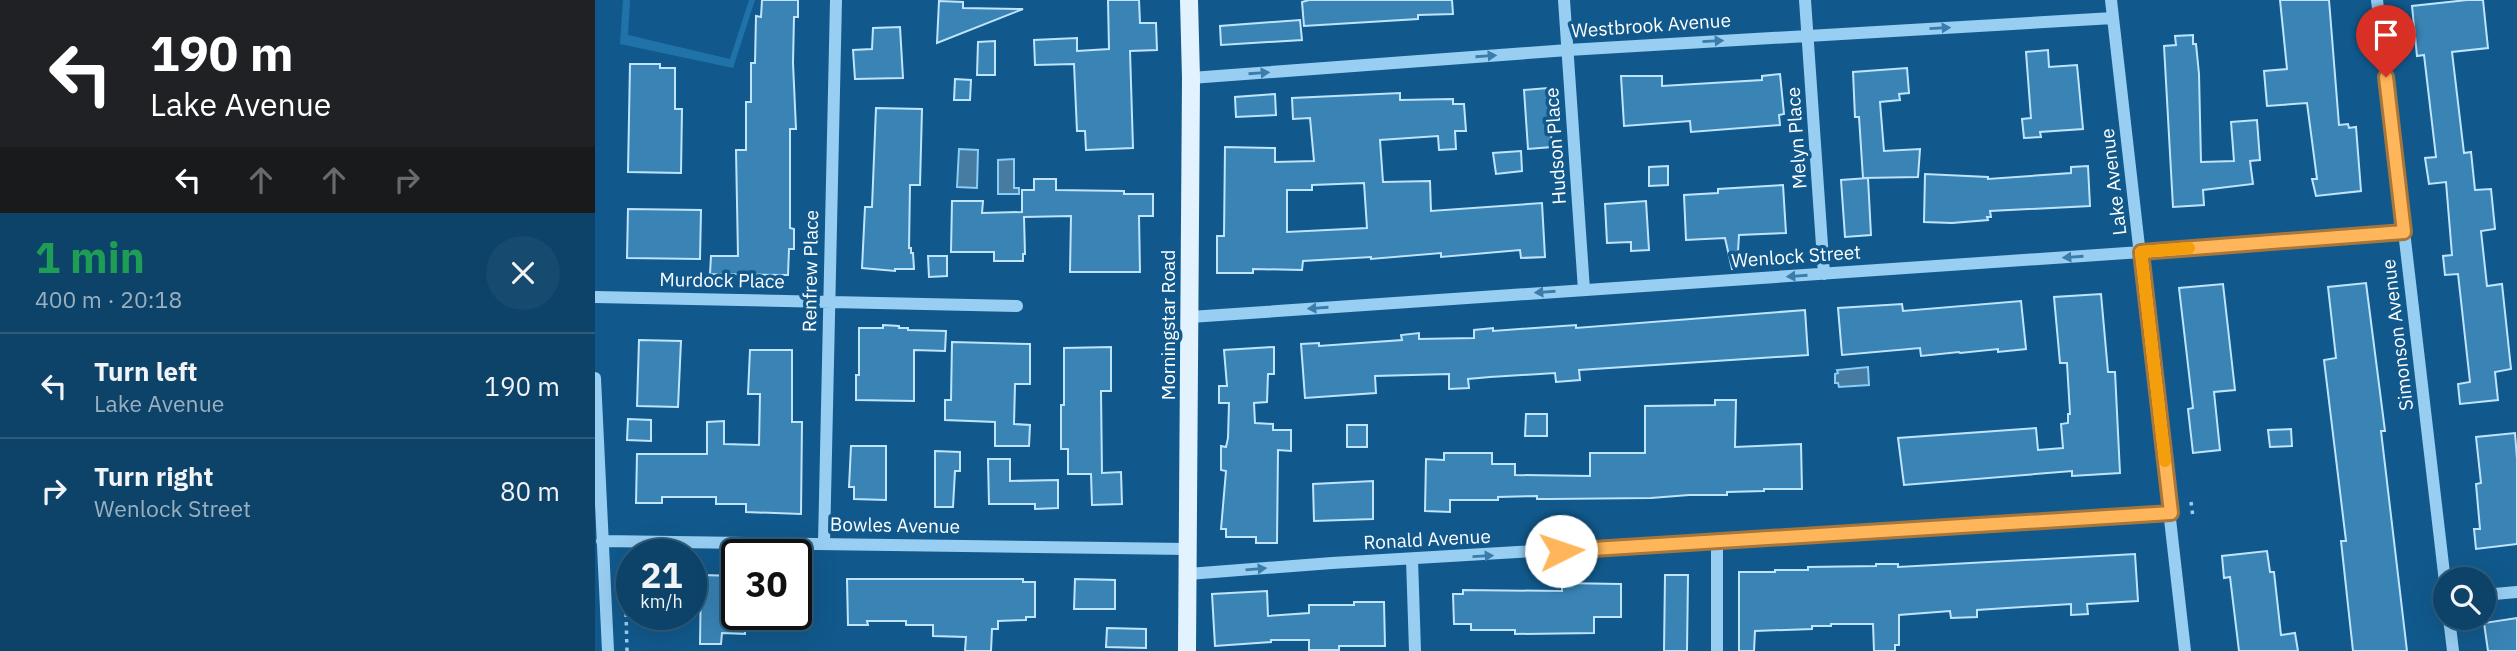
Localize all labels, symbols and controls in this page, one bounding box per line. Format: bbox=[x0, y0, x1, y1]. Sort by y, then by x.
pin bbox=[2356, 5, 2416, 77]
street label: Westbrook Avenue bbox=[1570, 7, 1732, 43]
icon: arrive bbox=[2367, 16, 2405, 54]
text: 190 m bbox=[150, 21, 294, 84]
one-way arrow bbox=[1930, 22, 1952, 33]
icon: left bbox=[35, 28, 126, 119]
one-way arrow bbox=[1703, 35, 1725, 46]
one-way arrow bbox=[1476, 50, 1498, 61]
one-way arrow bbox=[1249, 67, 1271, 78]
text: Lake Avenue bbox=[150, 83, 331, 125]
street label: Melyn Place bbox=[1780, 86, 1812, 190]
street label: Hudson Place bbox=[1539, 87, 1571, 205]
street label: Lake Avenue bbox=[2095, 127, 2131, 237]
icon: left bbox=[169, 161, 207, 199]
icon: ahead bbox=[242, 161, 280, 199]
icon: ahead bbox=[315, 161, 353, 199]
icon: right bbox=[388, 161, 426, 199]
street label: Renfrew Place bbox=[797, 210, 823, 332]
text: 1 min bbox=[35, 230, 145, 285]
button: close bbox=[486, 236, 560, 310]
street label: Wenlock Street bbox=[1730, 239, 1862, 273]
street label: Morningstar Road bbox=[1156, 250, 1180, 400]
one-way arrow bbox=[2062, 252, 2084, 263]
street label: Simonson Avenue bbox=[2376, 258, 2418, 412]
street label: Murdock Place bbox=[659, 267, 785, 293]
one-way arrow bbox=[1786, 270, 1808, 281]
text: 400 m · 20:18 bbox=[35, 284, 182, 314]
one-way arrow bbox=[1534, 287, 1556, 298]
one-way arrow bbox=[1307, 303, 1329, 314]
text: Turn left bbox=[94, 354, 197, 388]
icon: left bbox=[35, 367, 73, 405]
text: 190 m bbox=[484, 369, 560, 403]
text: Lake Avenue bbox=[94, 388, 224, 418]
text: Turn right bbox=[94, 459, 213, 493]
icon: right bbox=[35, 472, 73, 510]
text: 80 m bbox=[500, 474, 560, 508]
text: Wenlock Street bbox=[94, 493, 251, 523]
street label: Bowles Avenue bbox=[830, 512, 960, 538]
position arrow bbox=[1524, 514, 1598, 588]
street label: Ronald Avenue bbox=[1363, 524, 1491, 554]
speed limit sign: 30 bbox=[721, 539, 812, 630]
one-way arrow bbox=[1472, 550, 1494, 561]
text: 21 bbox=[640, 552, 683, 598]
one-way arrow bbox=[1245, 563, 1267, 574]
map controls bbox=[2433, 567, 2496, 630]
button: search bbox=[2433, 567, 2496, 630]
text: km/h bbox=[640, 590, 683, 613]

